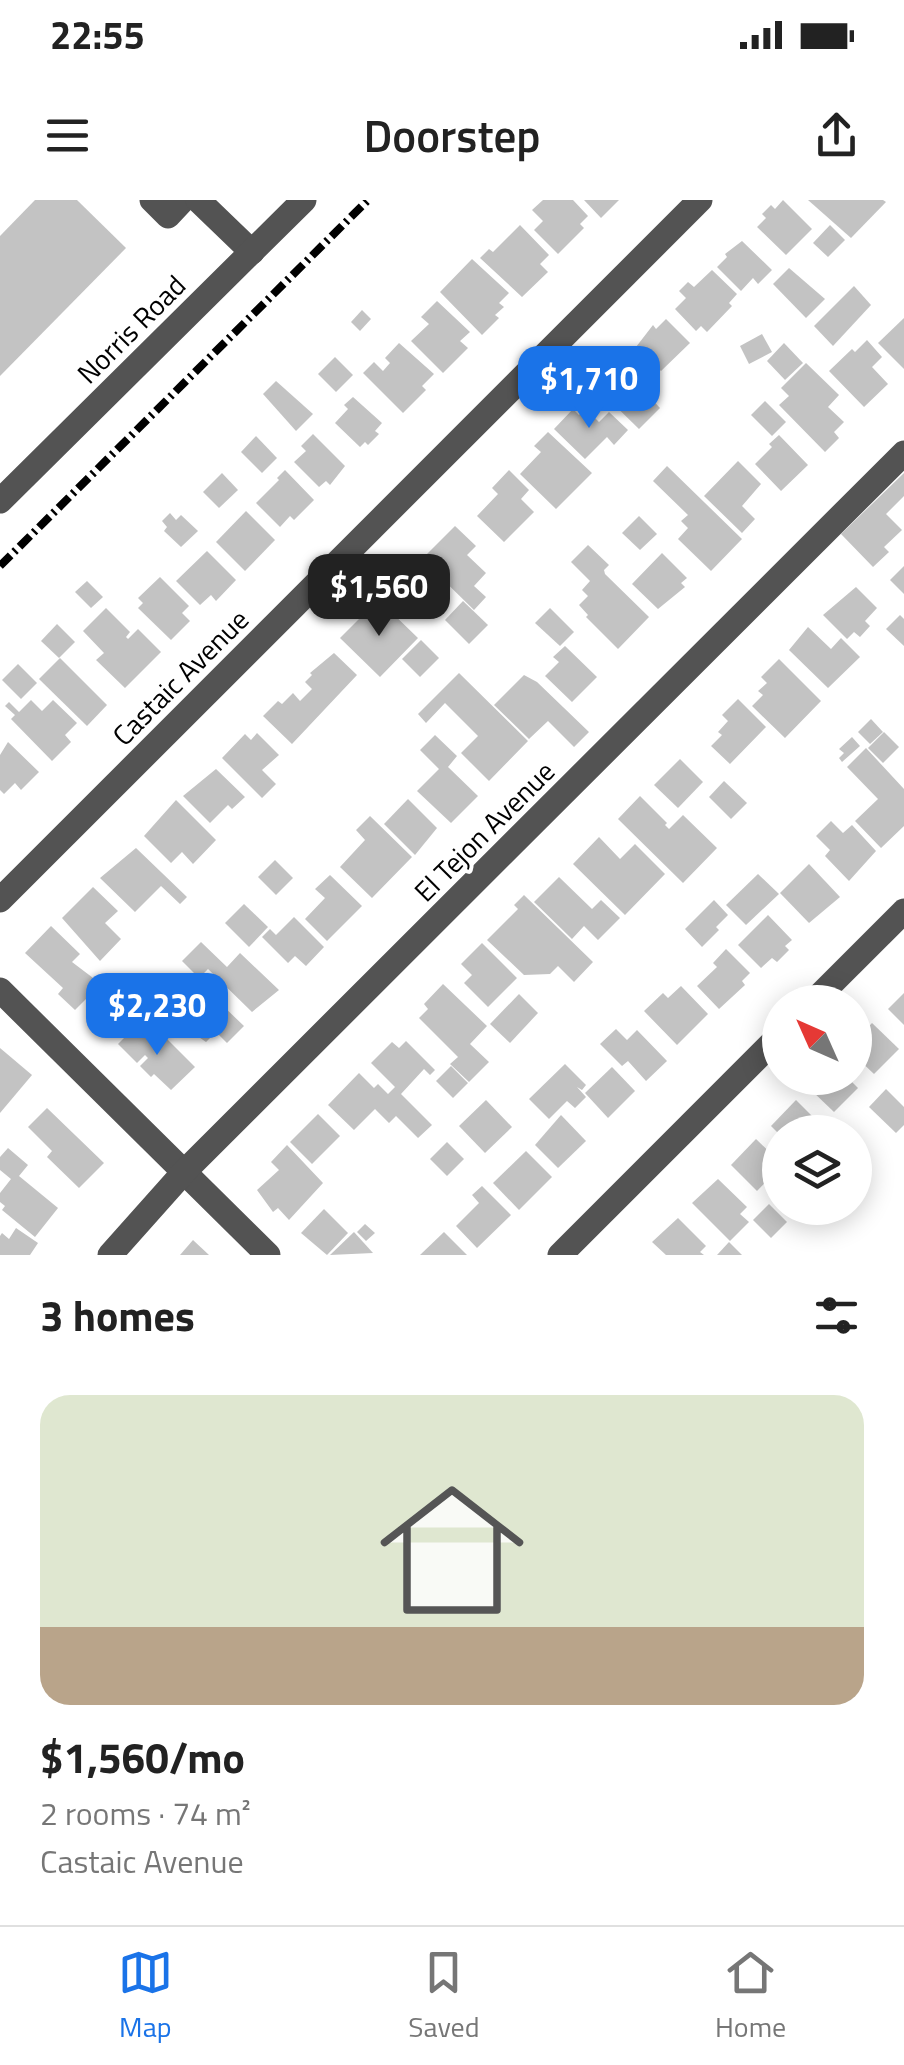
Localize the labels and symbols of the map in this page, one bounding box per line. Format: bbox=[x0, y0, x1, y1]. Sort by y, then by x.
street label: Norris Road bbox=[67, 265, 195, 393]
pin: $1,710 bbox=[508, 346, 670, 431]
pin: $1,560 bbox=[298, 554, 460, 639]
street label: Castaic Avenue bbox=[102, 599, 258, 755]
street label: El Tejon Avenue bbox=[404, 751, 564, 911]
pin: $2,230 bbox=[76, 973, 238, 1058]
north arrow bbox=[762, 985, 872, 1095]

